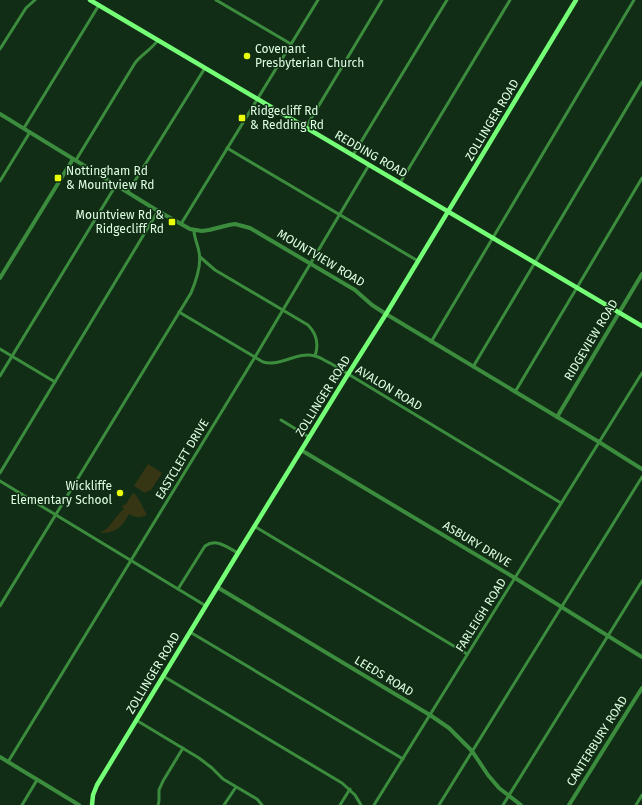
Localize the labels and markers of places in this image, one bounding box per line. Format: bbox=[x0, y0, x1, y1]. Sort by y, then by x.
place label: Covenant Presbyterian Church bbox=[255, 42, 364, 70]
marker: Covenant Presbyterian Church bbox=[242, 51, 252, 61]
place label: Ridgecliff Rd & Redding Rd bbox=[250, 104, 324, 132]
marker: Ridgecliff Rd & Redding Rd bbox=[237, 113, 247, 123]
place label: Nottingham Rd & Mountview Rd bbox=[66, 164, 154, 192]
marker: Nottingham Rd & Mountview Rd bbox=[53, 173, 63, 183]
place label: Mountview Rd & Ridgecliff Rd bbox=[76, 208, 164, 236]
marker: Mountview Rd & Ridgecliff Rd bbox=[167, 217, 177, 227]
place label: Wickliffe Elementary School bbox=[10, 479, 112, 507]
marker: Wickliffe Elementary School bbox=[115, 488, 125, 498]

